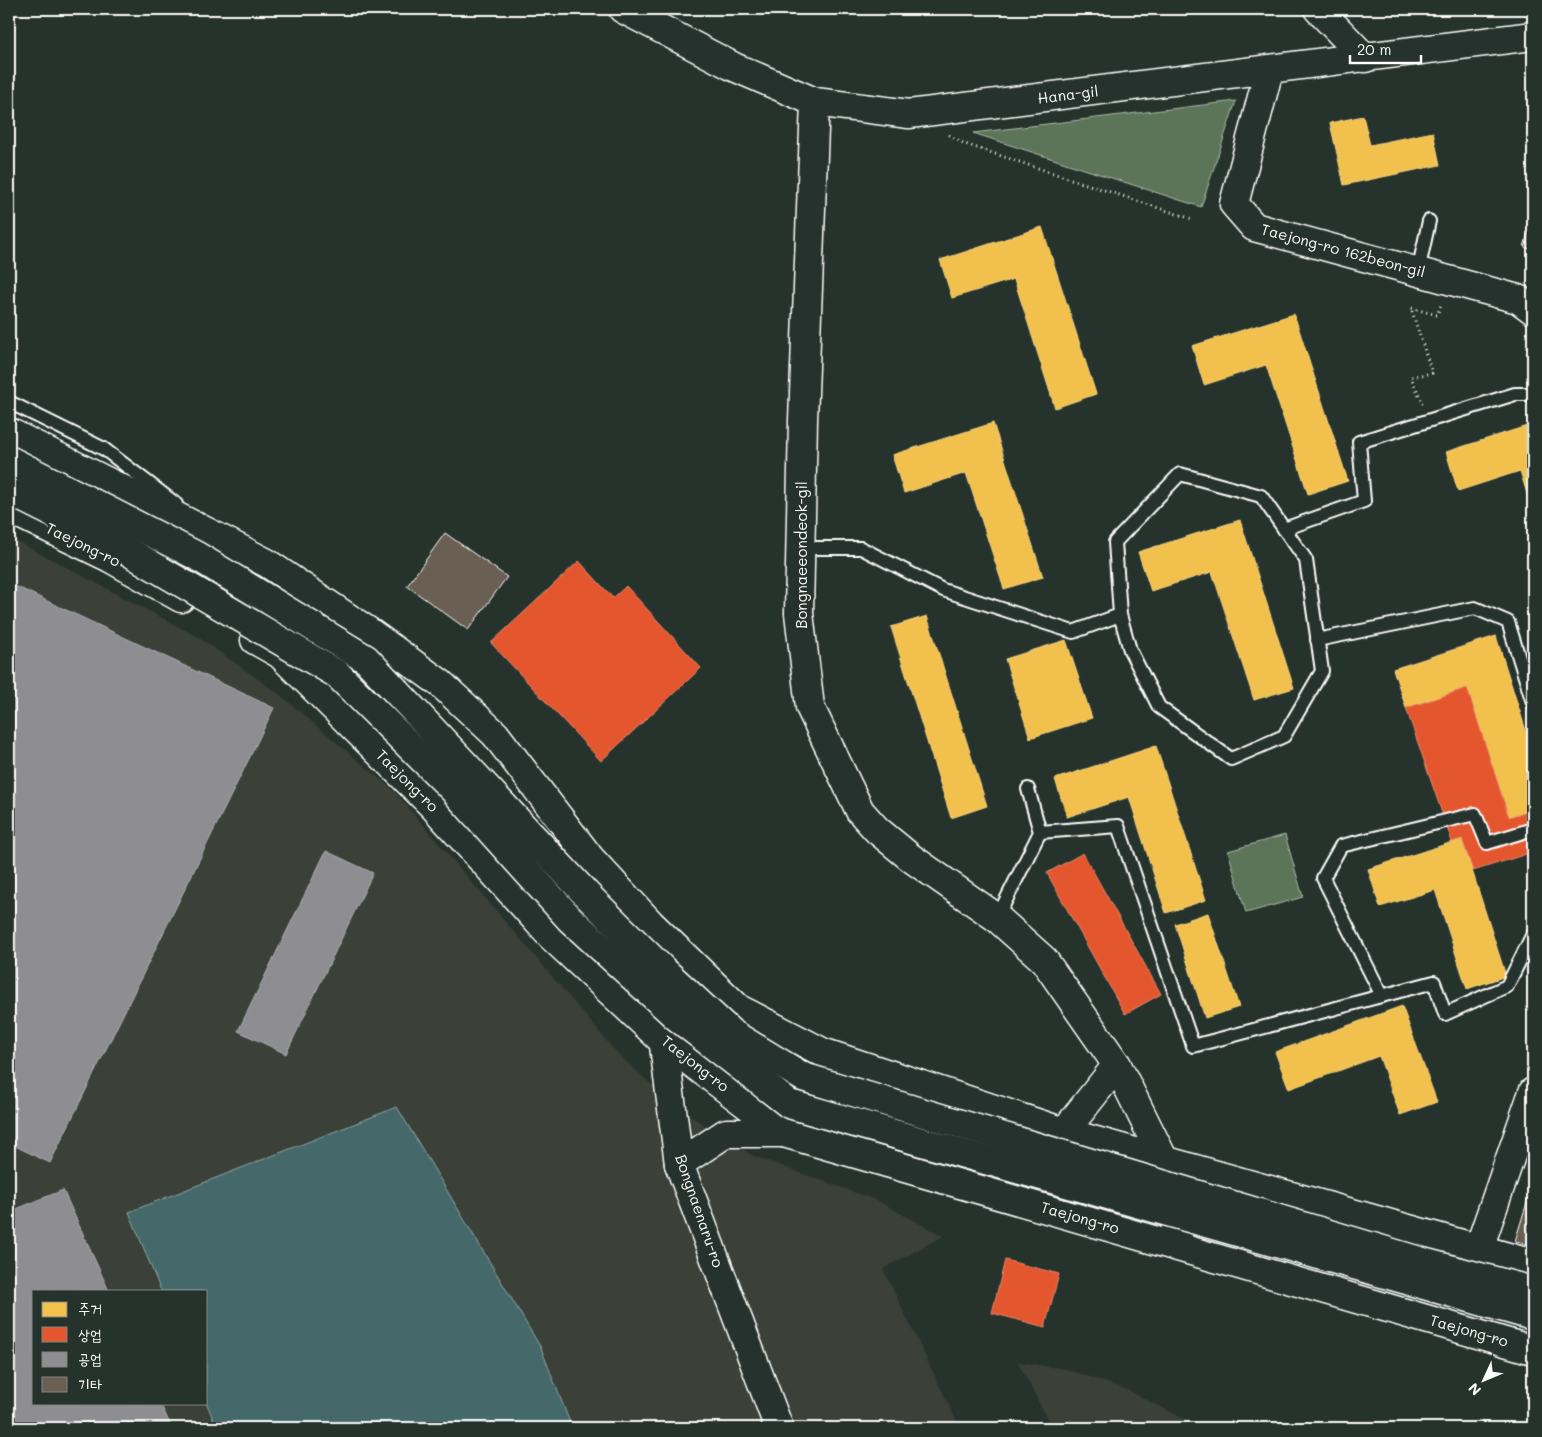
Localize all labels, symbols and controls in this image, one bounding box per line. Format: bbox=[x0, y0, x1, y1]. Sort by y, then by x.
scale bar bbox=[1350, 32, 1421, 64]
text: 20 m bbox=[1357, 39, 1391, 59]
street label: Hana-gil bbox=[1036, 80, 1099, 108]
street label: Taejong-ro 162beon-gil bbox=[1259, 218, 1427, 282]
street label: Bongnaeeondeok-gil bbox=[791, 481, 811, 629]
street label: Taejong-ro bbox=[43, 517, 124, 571]
street label: Taejong-ro bbox=[372, 745, 443, 816]
street label: Taejong-ro bbox=[658, 1030, 734, 1096]
street label: Bongnaenaru-ro bbox=[671, 1151, 729, 1270]
street label: Taejong-ro bbox=[1039, 1196, 1122, 1238]
legend bbox=[32, 1290, 208, 1404]
text: 주거 bbox=[78, 1298, 102, 1318]
street label: Taejong-ro bbox=[1428, 1309, 1511, 1351]
text: 상업 bbox=[78, 1324, 102, 1344]
text: 공업 bbox=[78, 1348, 102, 1368]
north arrow bbox=[1460, 1354, 1510, 1404]
text: 기타 bbox=[78, 1374, 102, 1394]
text: N bbox=[1464, 1379, 1485, 1400]

